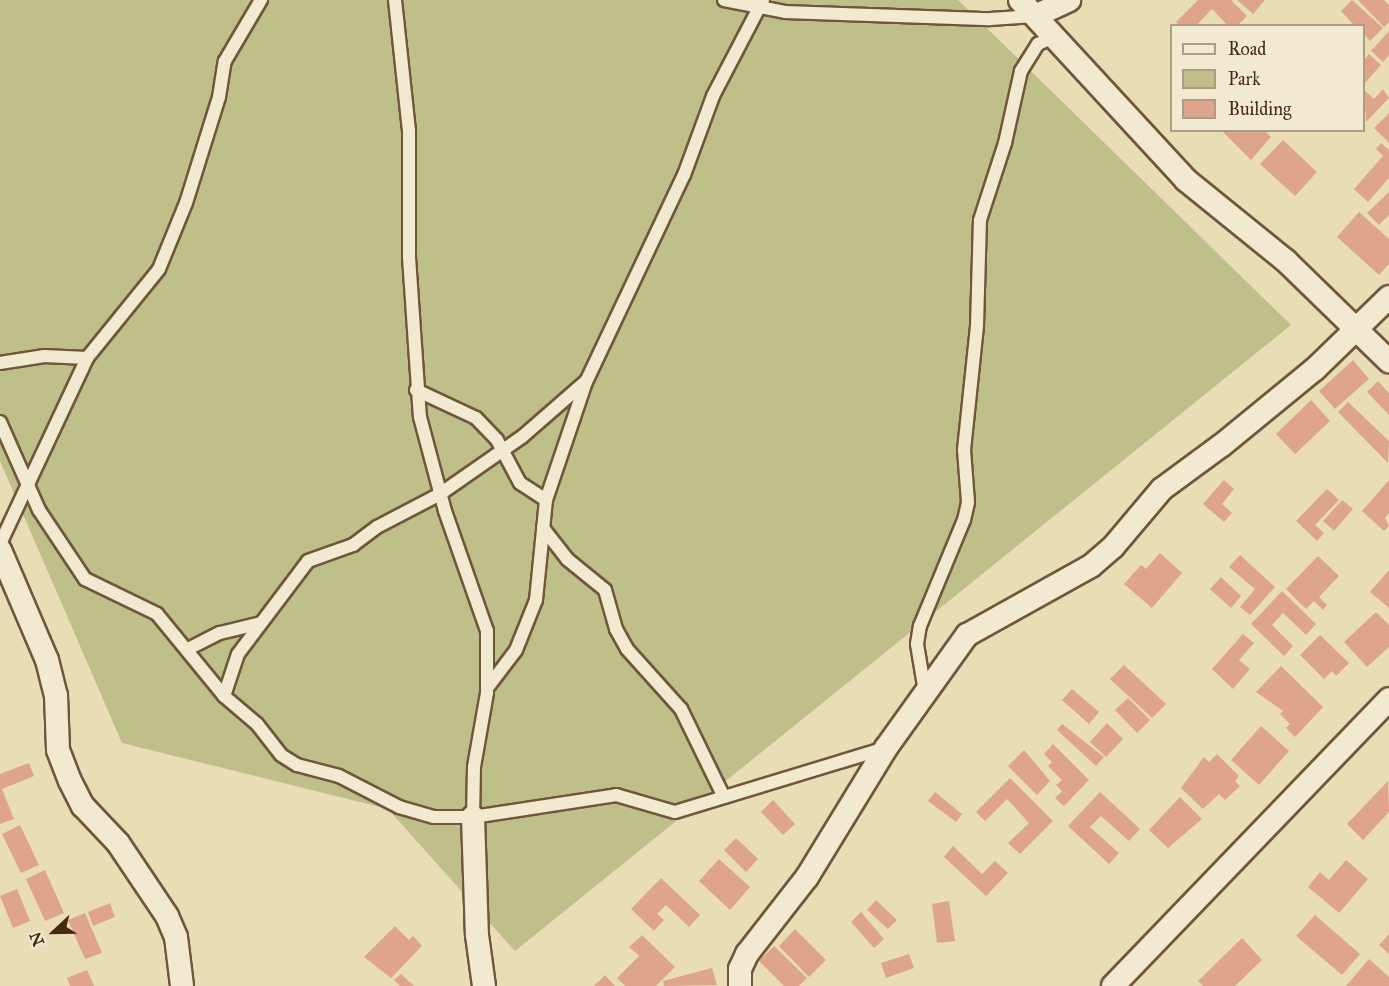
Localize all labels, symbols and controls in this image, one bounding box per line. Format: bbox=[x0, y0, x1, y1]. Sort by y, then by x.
legend bbox=[1170, 24, 1365, 132]
text: Road bbox=[1228, 38, 1266, 60]
text: Park bbox=[1228, 68, 1261, 90]
text: Building bbox=[1228, 98, 1291, 120]
north arrow bbox=[24, 902, 84, 962]
text: N bbox=[25, 929, 48, 949]

